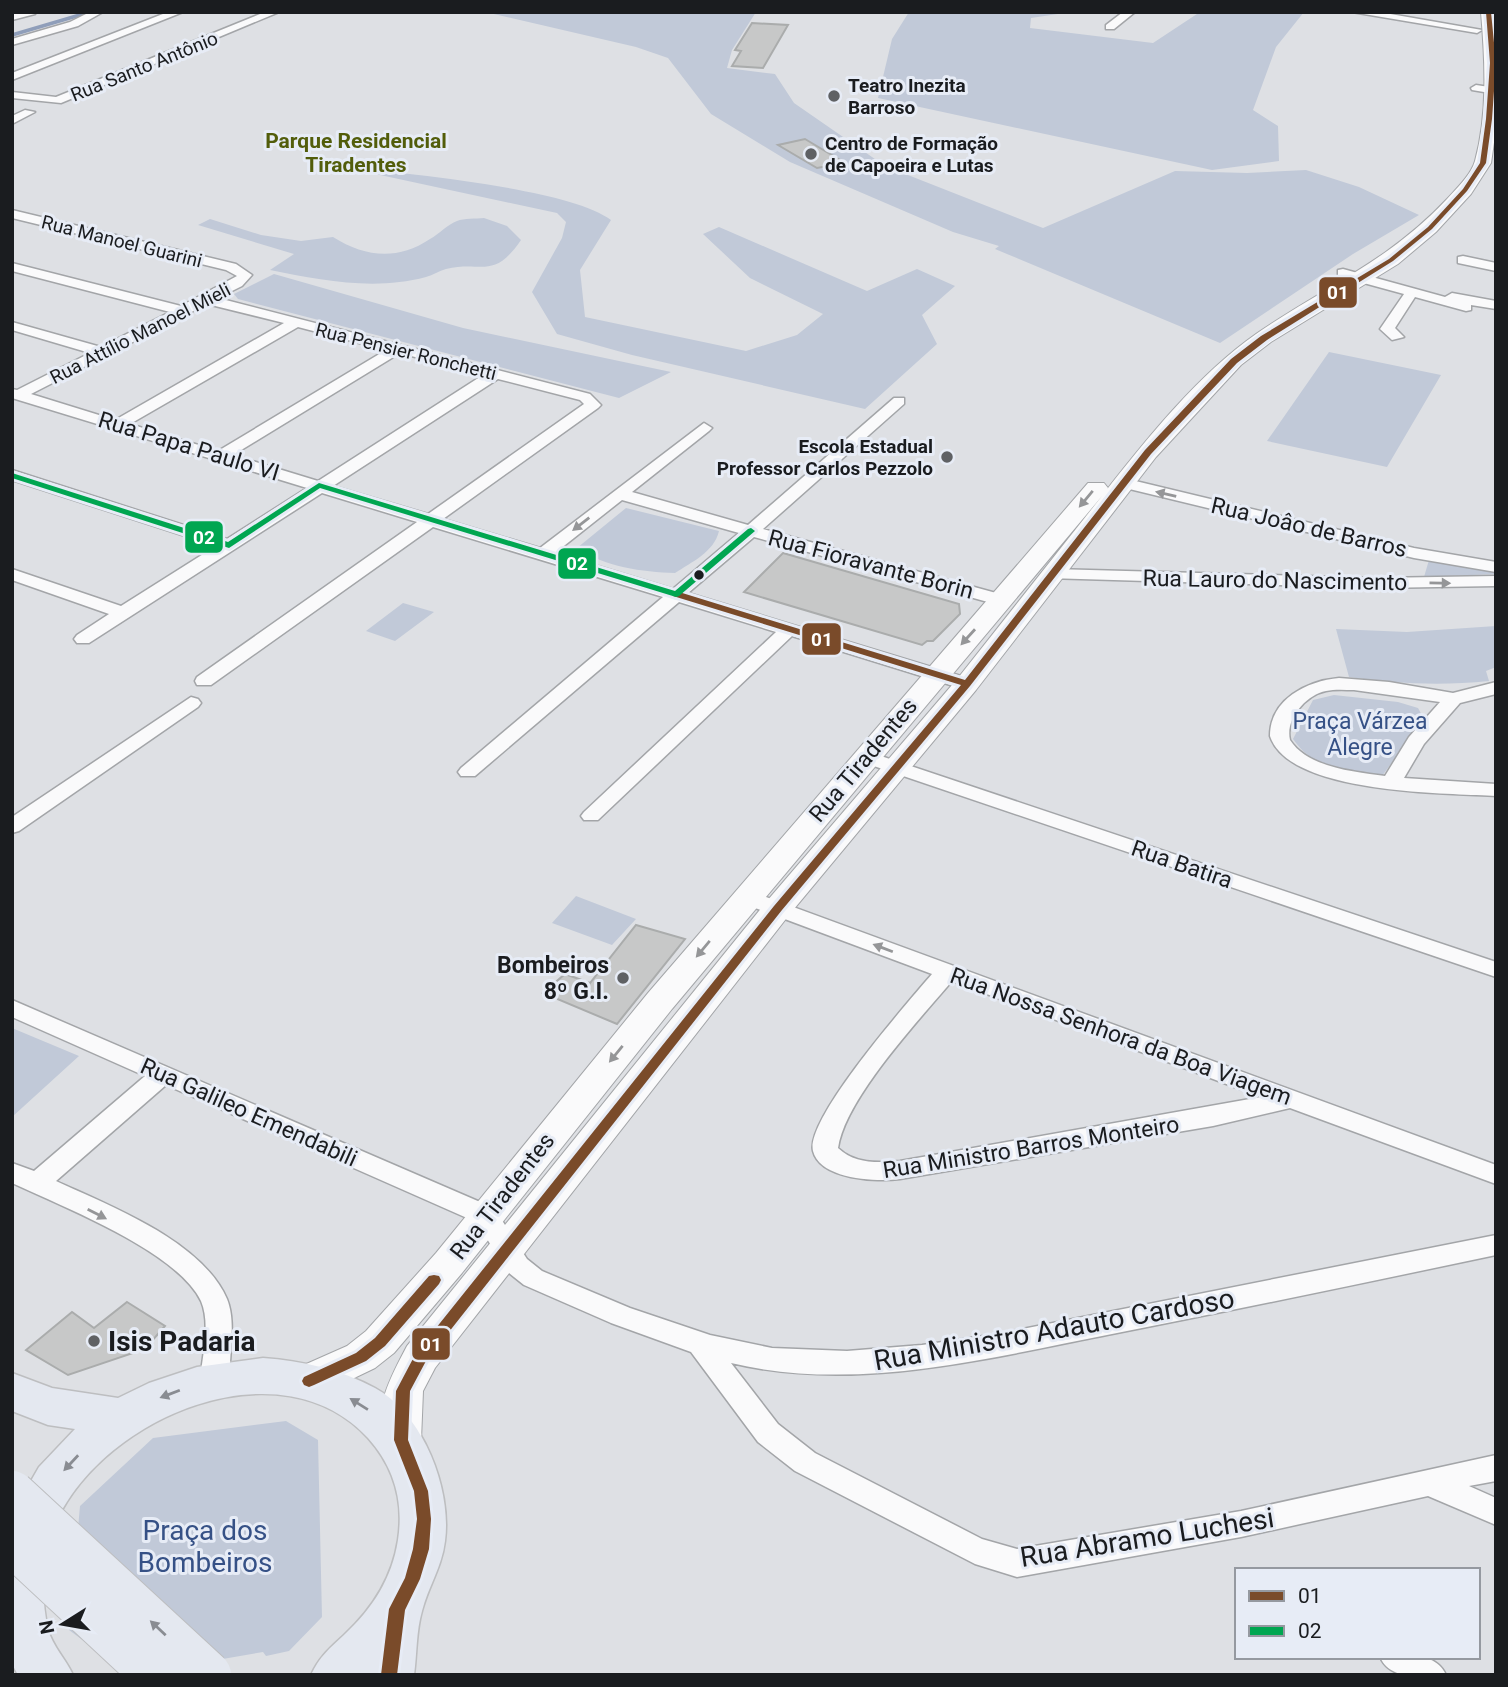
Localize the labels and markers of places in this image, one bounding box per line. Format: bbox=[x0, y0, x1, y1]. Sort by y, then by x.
place label: Teatro Inezita Barroso bbox=[848, 74, 966, 119]
marker: Teatro Inezita Barroso bbox=[826, 88, 842, 104]
place label: Centro de Formação de Capoeira e Lutas bbox=[825, 132, 998, 177]
marker: Centro de Formação de Capoeira e Lutas bbox=[803, 146, 819, 162]
place label: Escola Estadual Professor Carlos Pezzolo bbox=[717, 435, 933, 480]
marker: Escola Estadual Professor Carlos Pezzolo bbox=[939, 449, 955, 465]
unlabelled marker bbox=[692, 568, 706, 582]
place label: Bombeiros 8º G.I. bbox=[497, 952, 609, 1005]
marker: Bombeiros 8º G.I. bbox=[615, 970, 631, 986]
place label: Isis Padaria bbox=[108, 1325, 256, 1358]
marker: Isis Padaria bbox=[86, 1333, 102, 1349]

